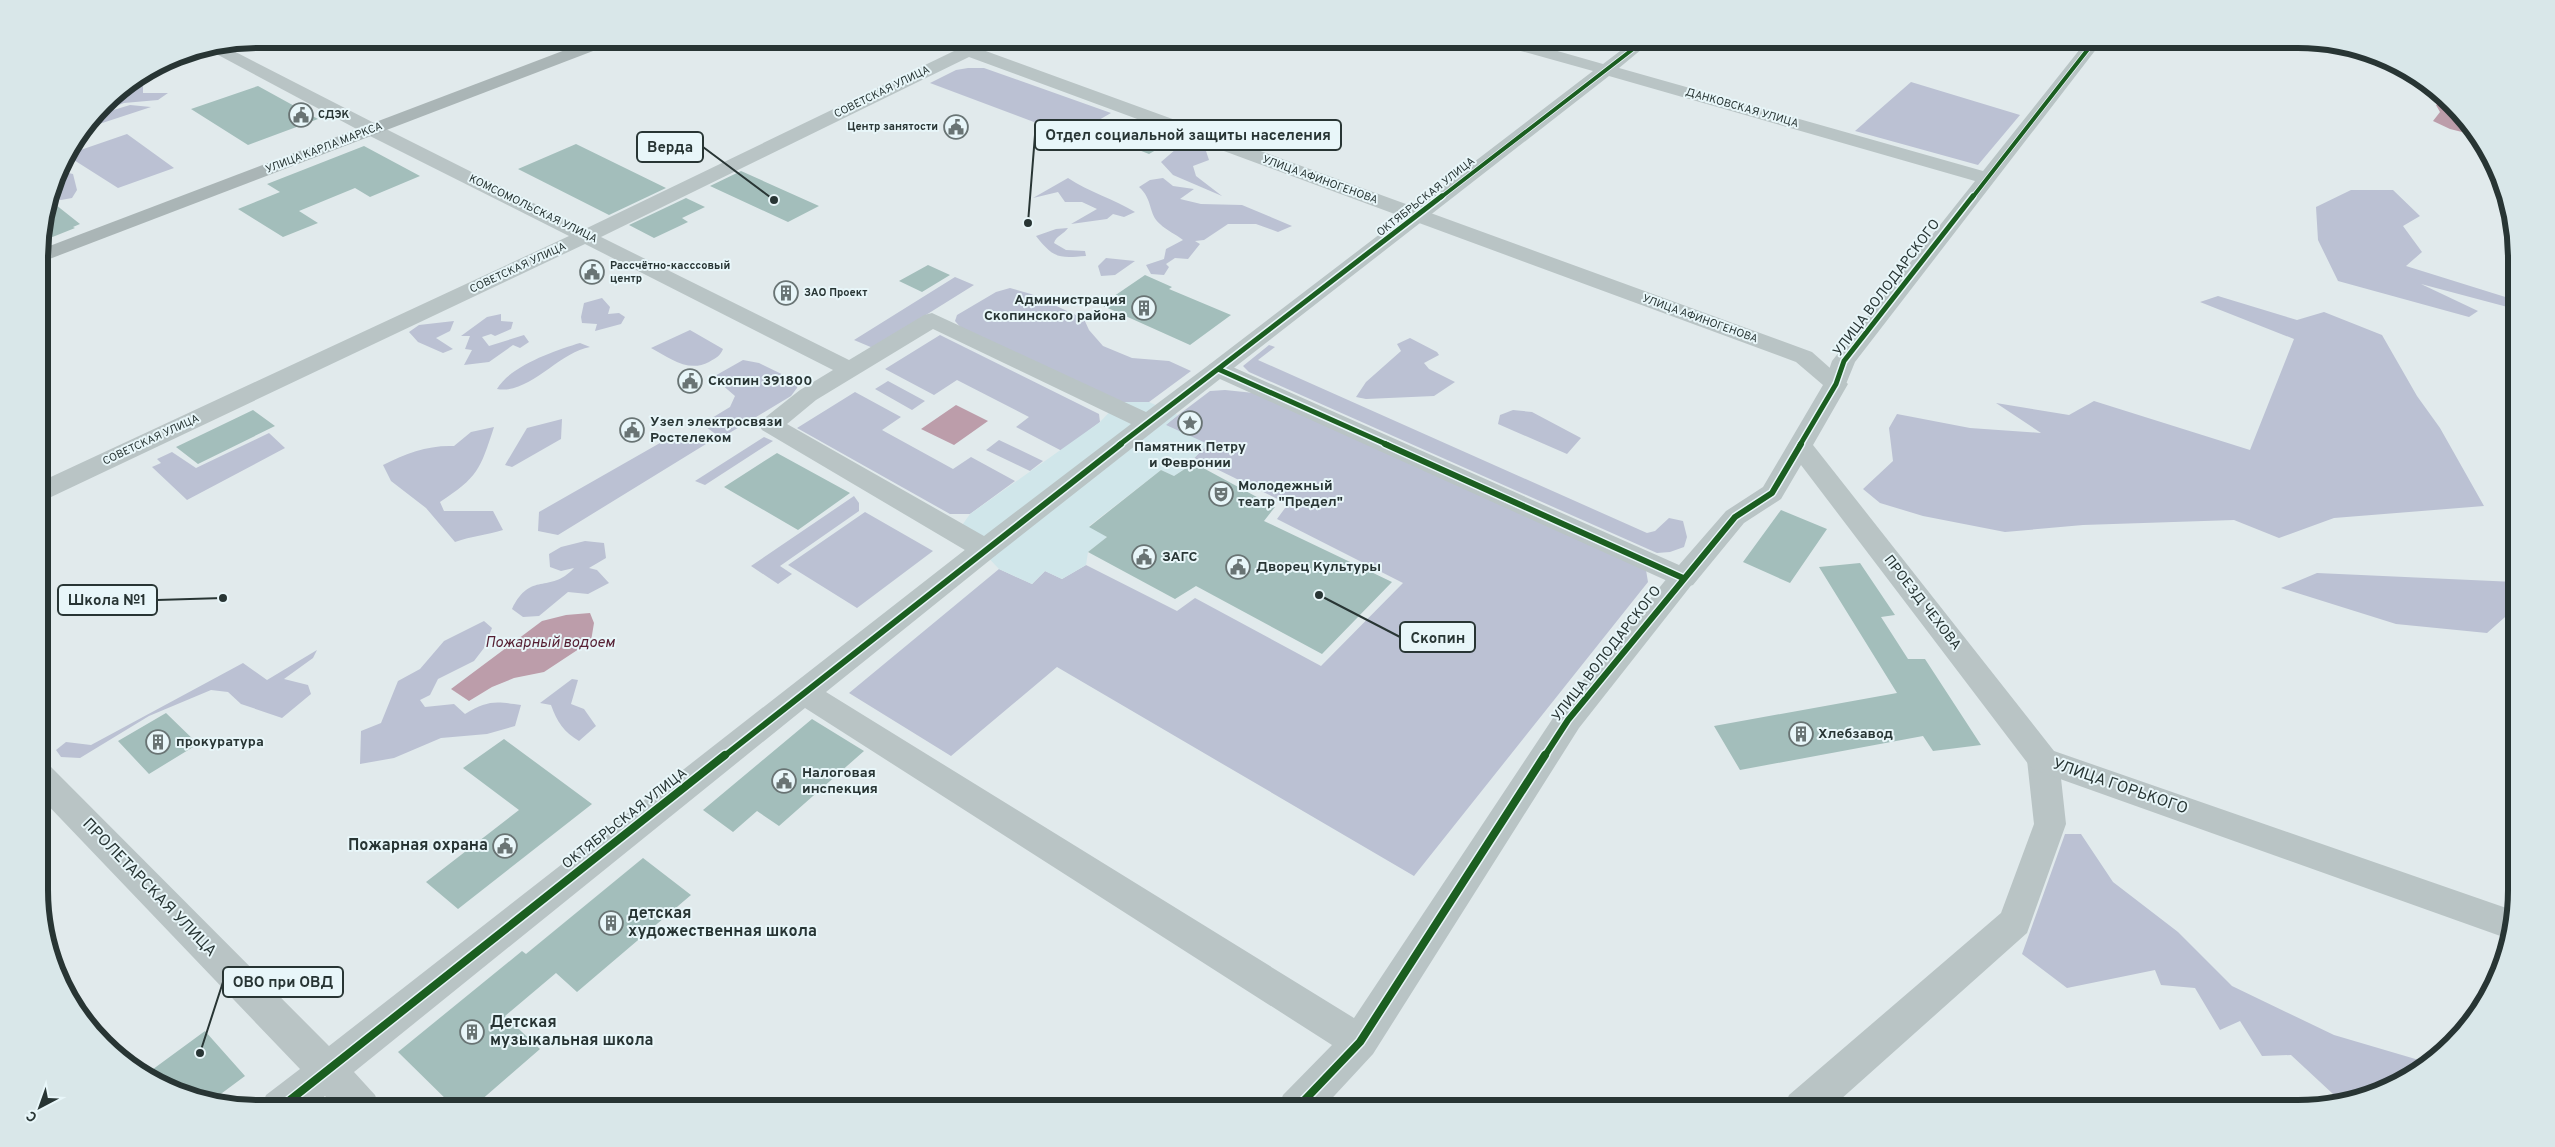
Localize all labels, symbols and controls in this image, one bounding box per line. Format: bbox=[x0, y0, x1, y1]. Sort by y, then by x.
street label: СОВЕТСКАЯ УЛИЦА bbox=[832, 63, 932, 121]
street label: ДАНКОВСКАЯ УЛИЦА bbox=[1684, 85, 1800, 131]
public building icon: СДЭК bbox=[288, 102, 314, 128]
place label: СДЭК bbox=[318, 108, 350, 122]
public building icon: Центр занятости bbox=[943, 114, 969, 140]
street label: УЛИЦА КАРЛА МАРКСА bbox=[264, 119, 384, 177]
place label: Центр занятости bbox=[847, 120, 938, 134]
callout: Отдел социальной защиты населения bbox=[1035, 120, 1341, 150]
text: Отдел социальной защиты населения bbox=[1045, 127, 1331, 146]
callout: Верда bbox=[637, 132, 703, 162]
text: Верда bbox=[647, 139, 693, 158]
street label: УЛИЦА АФИНОГЕНОВА bbox=[1260, 153, 1380, 207]
street label: ОКТЯБРЬСКАЯ УЛИЦА bbox=[1374, 154, 1478, 240]
street label: КОМСОМОЛЬСКАЯ УЛИЦА bbox=[466, 172, 600, 246]
street label: УЛИЦА ВОЛОДАРСКОГО bbox=[1830, 216, 1944, 360]
street label: СОВЕТСКАЯ УЛИЦА bbox=[468, 239, 568, 297]
public building icon: Рассчётно-касссовый центр bbox=[579, 259, 605, 285]
place label: Рассчётно-касссовый центр bbox=[610, 259, 730, 286]
building icon: ЗАО Проект bbox=[773, 280, 799, 306]
place label: ЗАО Проект bbox=[804, 286, 867, 300]
place label: Администрация Скопинского района bbox=[984, 292, 1126, 325]
street label: УЛИЦА АФИНОГЕНОВА bbox=[1640, 292, 1760, 346]
building icon: Администрация Скопинского района bbox=[1131, 295, 1157, 321]
public building icon: Скопин 391800 bbox=[677, 368, 703, 394]
place label: Скопин 391800 bbox=[708, 373, 812, 390]
place icon: Памятник Петру и Февронии bbox=[1177, 410, 1203, 436]
street label: СОВЕТСКАЯ УЛИЦА bbox=[101, 411, 201, 469]
place label: Узел электросвязи Ростелеком bbox=[650, 414, 782, 447]
public building icon: Узел электросвязи Ростелеком bbox=[619, 417, 645, 443]
place label: Памятник Петру и Февронии bbox=[1134, 439, 1246, 472]
place label: Молодежный театр "Предел" bbox=[1238, 478, 1343, 511]
theatre icon: Молодежный театр "Предел" bbox=[1208, 481, 1234, 507]
public building icon: ЗАГС bbox=[1131, 544, 1157, 570]
place label: ЗАГС bbox=[1162, 549, 1198, 566]
street label: ПРОЕЗД ЧЕХОВА bbox=[1880, 552, 1964, 654]
public building icon: Дворец Культуры bbox=[1225, 554, 1251, 580]
place label: Дворец Культуры bbox=[1256, 559, 1381, 576]
street label: УЛИЦА ВОЛОДАРСКОГО bbox=[1549, 583, 1665, 725]
callout: Школа №1 bbox=[58, 585, 157, 615]
text: Школа №1 bbox=[68, 592, 146, 611]
callout: Скопин bbox=[1400, 622, 1475, 652]
text: Скопин bbox=[1411, 630, 1465, 649]
water label: Пожарный водоем bbox=[485, 634, 616, 653]
building icon: Хлебзавод bbox=[1788, 721, 1814, 747]
place label: Хлебзавод bbox=[1818, 726, 1893, 743]
building icon: прокуратура bbox=[145, 729, 171, 755]
place label: прокуратура bbox=[176, 734, 264, 751]
street label: УЛИЦА ГОРЬКОГО bbox=[2050, 754, 2190, 820]
street label: ОКТЯБРЬСКАЯ УЛИЦА bbox=[559, 765, 691, 873]
place label: Налоговая инспекция bbox=[802, 765, 878, 798]
public building icon: Налоговая инспекция bbox=[771, 768, 797, 794]
street label: ПРОЛЕТАРСКАЯ УЛИЦА bbox=[78, 815, 221, 962]
public building icon: Пожарная охрана bbox=[492, 833, 518, 859]
place label: Пожарная охрана bbox=[348, 836, 488, 856]
place label: детская художественная школа bbox=[628, 904, 817, 942]
building icon: детская художественная школа bbox=[598, 910, 624, 936]
callout: ОВО при ОВД bbox=[223, 967, 343, 997]
text: ОВО при ОВД bbox=[233, 974, 333, 993]
place label: Детская музыкальная школа bbox=[490, 1013, 654, 1051]
building icon: Детская музыкальная школа bbox=[459, 1019, 485, 1045]
north arrow bbox=[15, 1082, 65, 1132]
text: С bbox=[23, 1106, 41, 1125]

